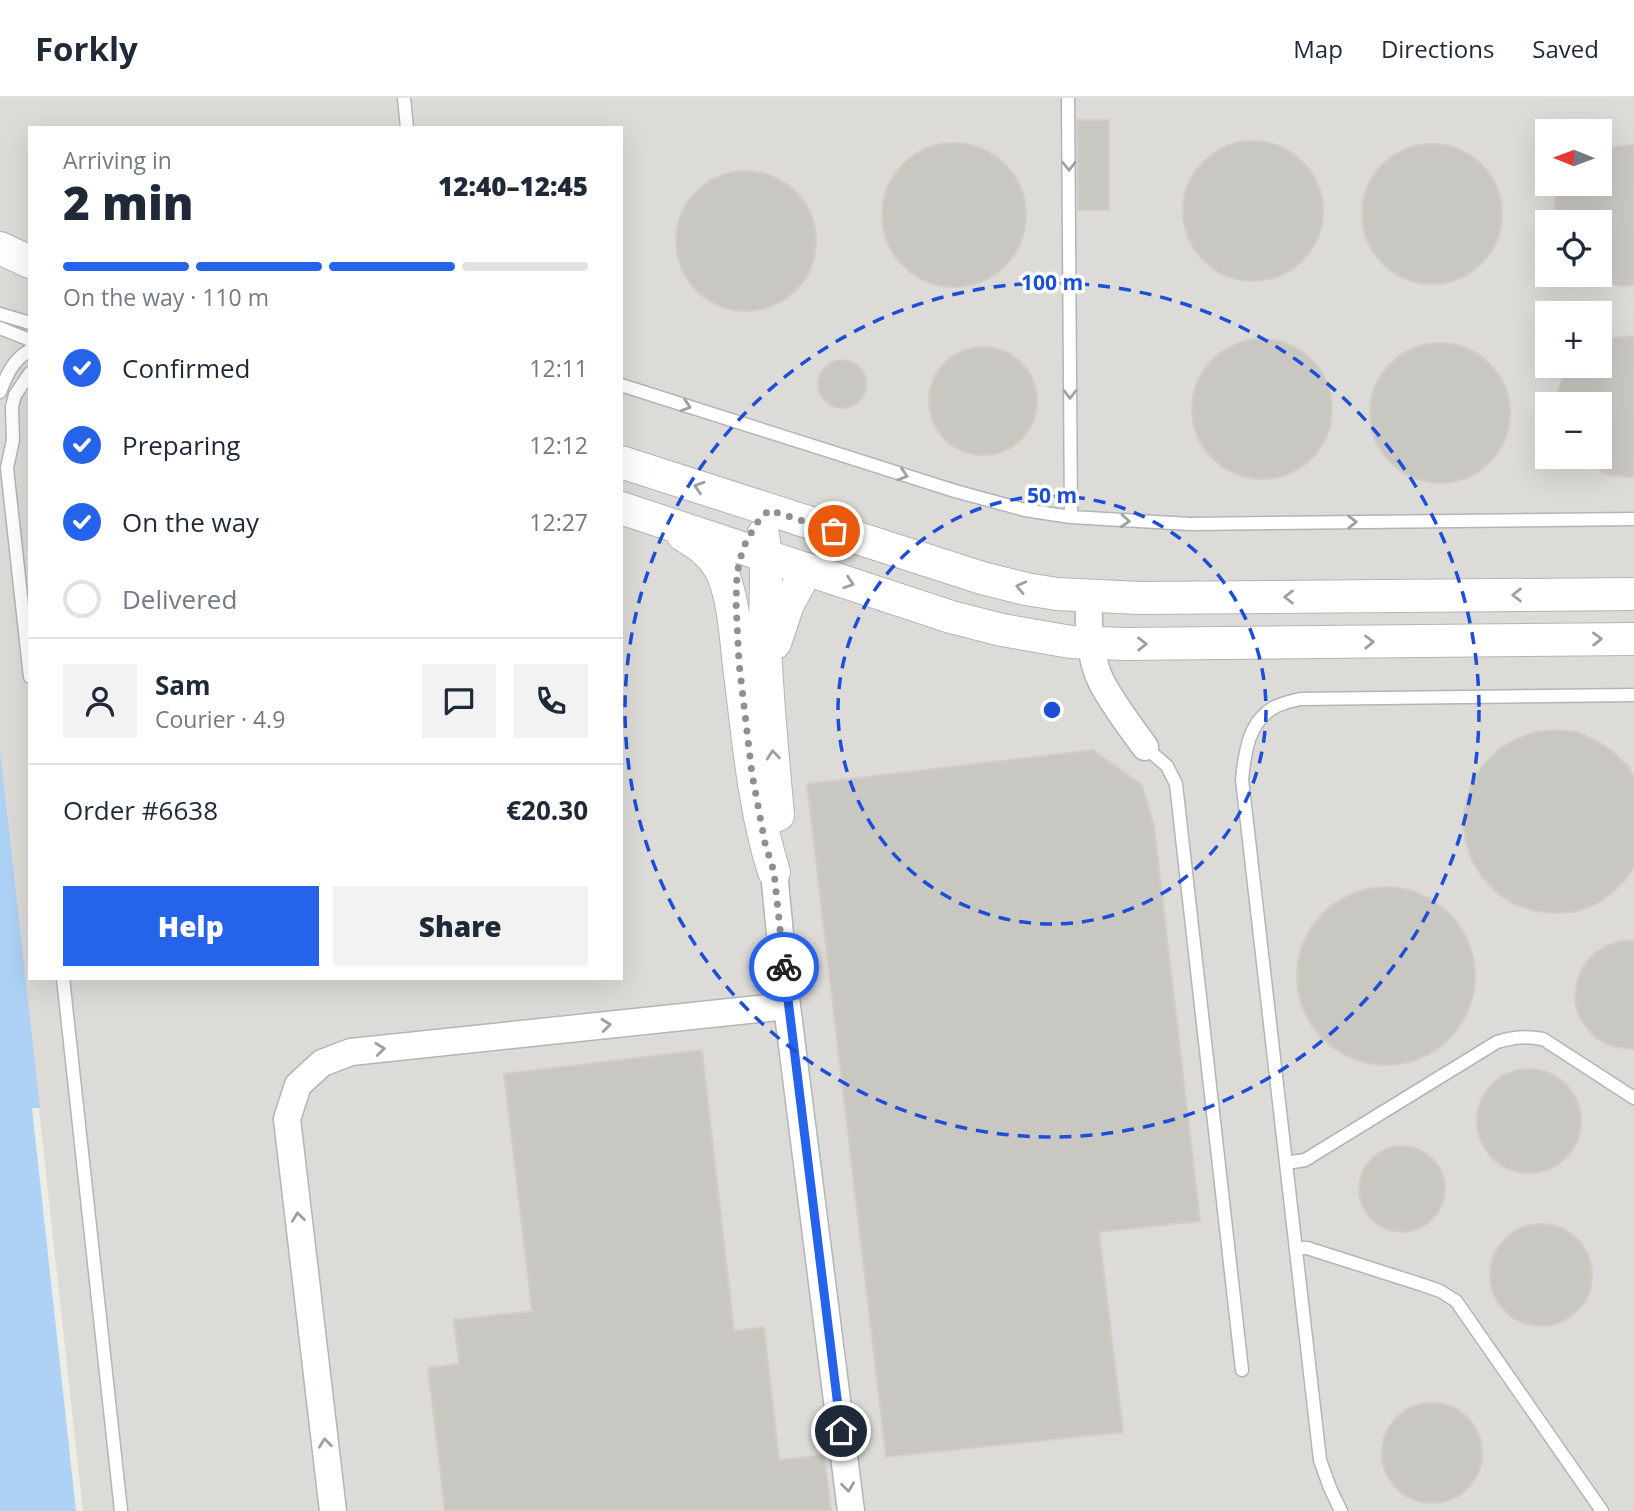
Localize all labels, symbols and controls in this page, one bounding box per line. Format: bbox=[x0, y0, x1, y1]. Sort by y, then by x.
text: Forkly bbox=[35, 26, 138, 71]
text: Map bbox=[1293, 32, 1343, 65]
text: Directions bbox=[1381, 32, 1494, 65]
text: Saved bbox=[1532, 32, 1599, 65]
north arrow bbox=[1535, 119, 1612, 196]
map controls bbox=[1535, 119, 1612, 469]
text: Arriving in bbox=[63, 144, 172, 176]
one-way arrow bbox=[1061, 161, 1077, 172]
text: 12:40–12:45 bbox=[438, 168, 588, 204]
text: 2 min bbox=[63, 171, 194, 233]
button: locate bbox=[1535, 210, 1612, 287]
text: 100 m bbox=[1021, 268, 1083, 296]
text: On the way · 110 m bbox=[63, 281, 269, 313]
button: + bbox=[1535, 301, 1612, 378]
icon: check bbox=[63, 349, 101, 387]
text: Confirmed bbox=[122, 350, 250, 386]
text: 12:11 bbox=[529, 352, 588, 384]
one-way arrow bbox=[1062, 389, 1078, 399]
button: − bbox=[1535, 392, 1612, 469]
one-way arrow bbox=[680, 398, 692, 412]
icon: check bbox=[63, 426, 101, 464]
text: Preparing bbox=[122, 427, 240, 463]
text: 12:12 bbox=[529, 429, 588, 461]
one-way arrow bbox=[896, 467, 909, 481]
one-way arrow bbox=[694, 481, 706, 495]
text: 50 m bbox=[1027, 481, 1077, 509]
pin bbox=[804, 501, 864, 561]
icon: check bbox=[63, 503, 101, 541]
text: On the way bbox=[122, 504, 259, 540]
text: 12:27 bbox=[529, 506, 588, 538]
icon: bag bbox=[815, 512, 853, 550]
one-way arrow bbox=[1120, 513, 1131, 528]
one-way arrow bbox=[1348, 514, 1358, 530]
one-way arrow bbox=[842, 575, 855, 589]
text: Delivered bbox=[122, 581, 237, 617]
one-way arrow bbox=[1015, 581, 1027, 596]
one-way arrow bbox=[1511, 587, 1522, 603]
one-way arrow bbox=[1284, 589, 1295, 604]
one-way arrow bbox=[1592, 631, 1603, 647]
one-way arrow bbox=[1364, 634, 1375, 649]
one-way arrow bbox=[1137, 636, 1148, 652]
button: person bbox=[63, 664, 137, 738]
button: chat bbox=[422, 664, 496, 738]
button: phone bbox=[514, 664, 588, 738]
text: Sam bbox=[155, 667, 211, 703]
centre of rings bbox=[1040, 698, 1064, 722]
text: Courier · 4.9 bbox=[155, 703, 285, 735]
one-way arrow bbox=[766, 750, 781, 761]
text: Order #6638 bbox=[63, 792, 218, 828]
text: €20.30 bbox=[506, 792, 588, 828]
button: Help bbox=[63, 886, 319, 966]
button: Share bbox=[333, 886, 588, 966]
courier bbox=[749, 932, 819, 1002]
icon: bike bbox=[765, 948, 803, 986]
one-way arrow bbox=[601, 1018, 612, 1033]
one-way arrow bbox=[375, 1042, 386, 1057]
one-way arrow bbox=[291, 1211, 306, 1223]
pin bbox=[811, 1401, 871, 1461]
icon: home bbox=[822, 1412, 860, 1450]
one-way arrow bbox=[317, 1437, 332, 1449]
one-way arrow bbox=[840, 1481, 855, 1493]

